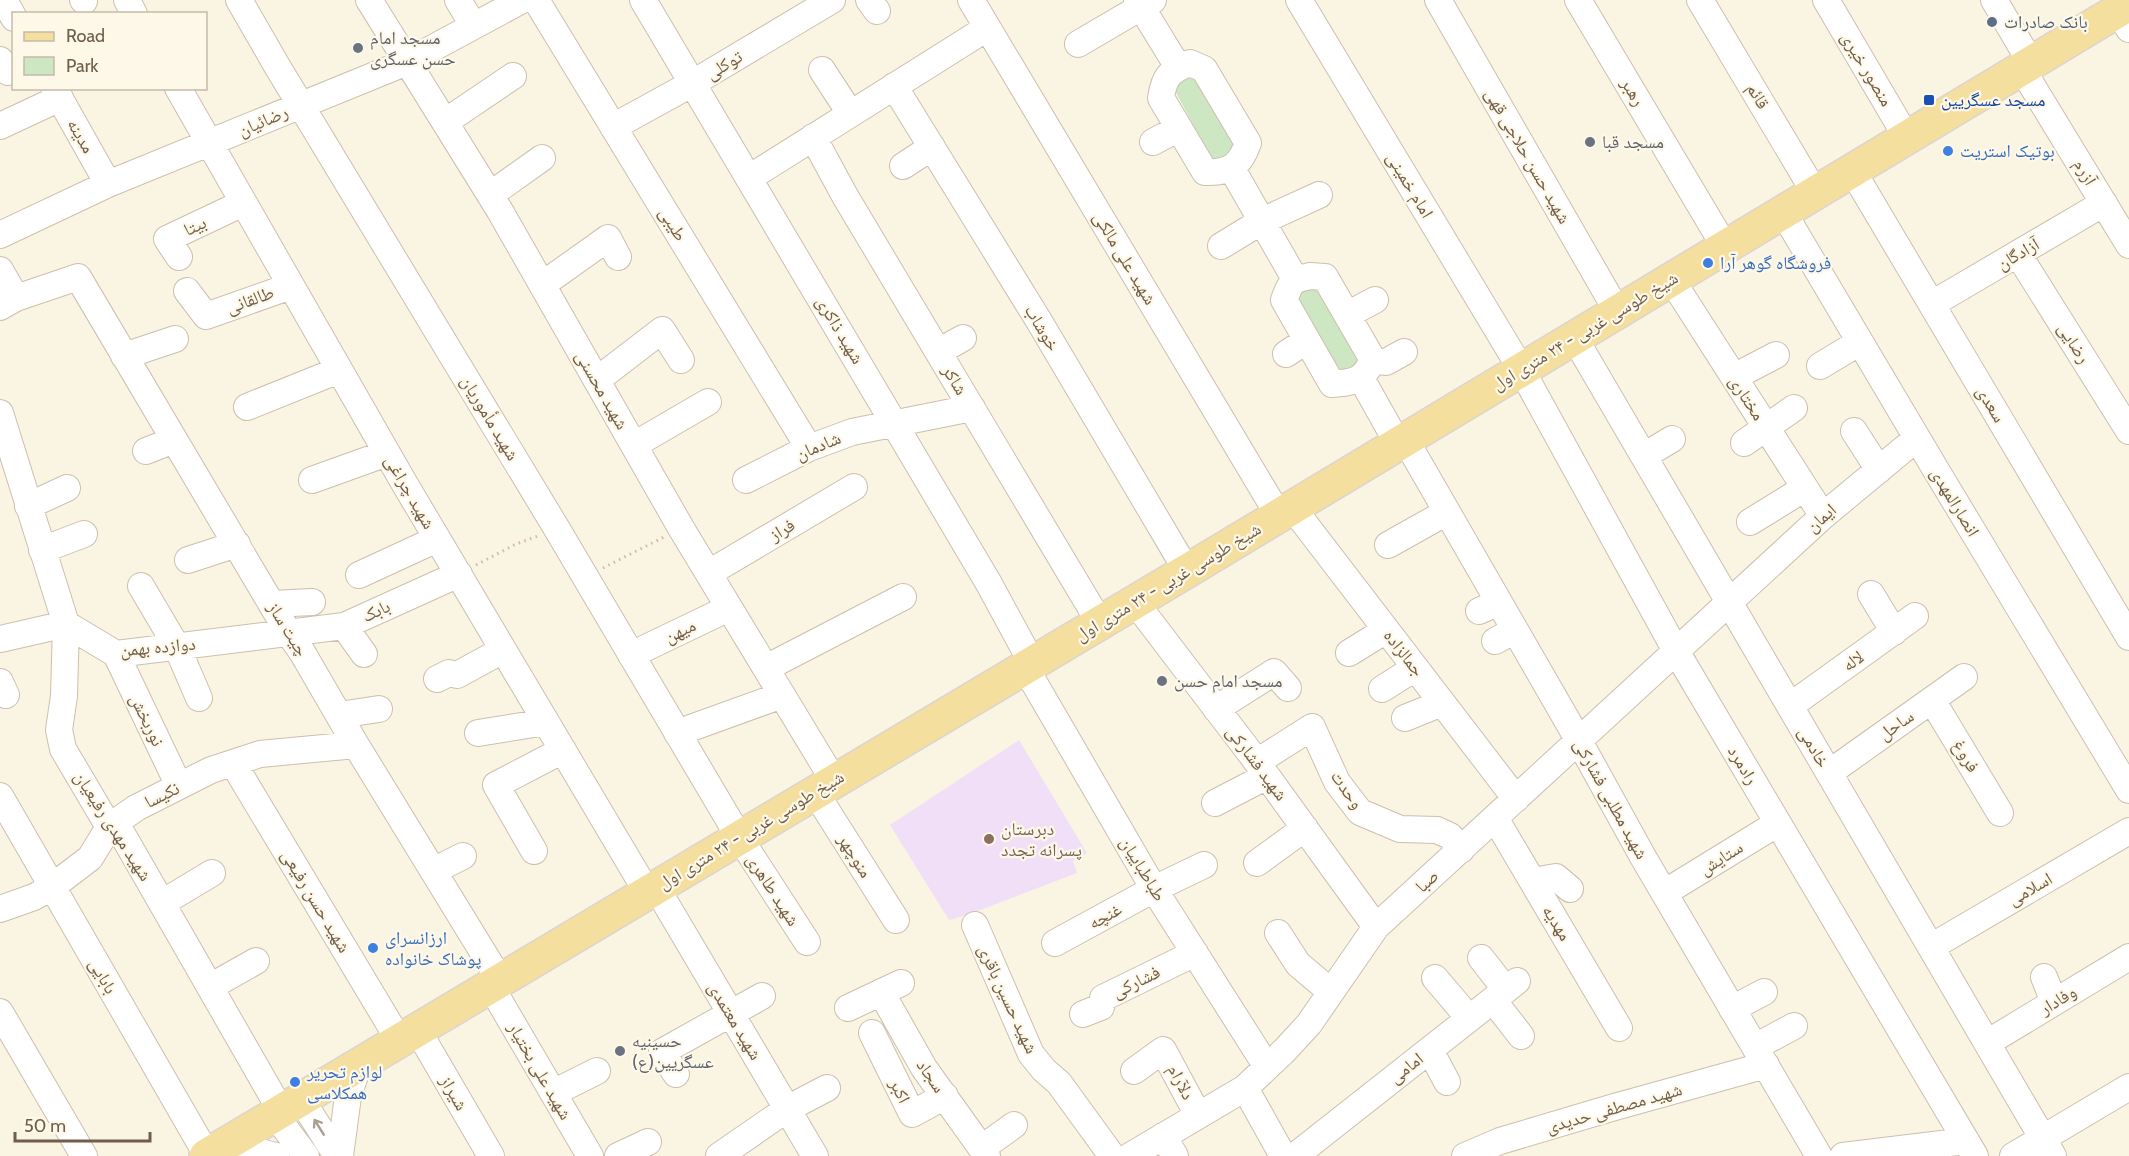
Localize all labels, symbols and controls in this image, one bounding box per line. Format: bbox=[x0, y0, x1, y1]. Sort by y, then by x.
place label: بانک صادرات bbox=[2004, 11, 2088, 33]
legend bbox=[12, 12, 207, 90]
marker: بانک صادرات bbox=[1985, 15, 1999, 29]
text: Road bbox=[66, 25, 105, 47]
place label: مسجد امام حسن عسگری bbox=[370, 27, 456, 70]
street label: منصور خیری bbox=[1836, 28, 1898, 110]
marker: مسجد امام حسن عسگری bbox=[351, 41, 365, 55]
street label: توکلی bbox=[702, 46, 746, 84]
text: Park bbox=[66, 55, 99, 77]
street label: رهبر bbox=[1616, 73, 1650, 110]
street label: قائم bbox=[1741, 79, 1774, 114]
street label: شهید حسن حلاجی قهی bbox=[1480, 84, 1576, 228]
place label: مسجد عسگریین bbox=[1941, 89, 2045, 111]
marker: مسجد عسگریین bbox=[1922, 93, 1936, 107]
street label: رضائیان bbox=[235, 101, 291, 141]
street label: مدینه bbox=[62, 115, 100, 157]
place label: مسجد قبا bbox=[1602, 131, 1664, 153]
marker: مسجد قبا bbox=[1583, 135, 1597, 149]
place label: بوتیک استریت bbox=[1960, 140, 2055, 162]
marker: بوتیک استریت bbox=[1941, 144, 1955, 158]
street label: امام خمینی bbox=[1381, 148, 1438, 222]
street label: آزرم bbox=[2068, 155, 2102, 190]
street label: طیبی bbox=[654, 203, 692, 245]
street label: شهید علی مالکی bbox=[1089, 207, 1161, 309]
street label: بیتا bbox=[180, 211, 210, 241]
street label: آزادگان bbox=[1993, 233, 2044, 275]
place label: فروشگاه گوهر آرا bbox=[1720, 252, 1831, 274]
marker: فروشگاه گوهر آرا bbox=[1701, 256, 1715, 270]
street label: شیخ طوسی غربی - ۲۴ متری اول bbox=[1488, 267, 1683, 396]
street label: طالقانی bbox=[223, 281, 277, 319]
street label: شهید ذاکری bbox=[811, 292, 869, 368]
street label: خوشاب bbox=[1020, 301, 1064, 355]
street label: رضایی bbox=[2053, 318, 2095, 368]
street label: شهید محسنی bbox=[571, 347, 633, 433]
street label: شاکر bbox=[937, 360, 972, 399]
street label: شهید مأموریان bbox=[456, 371, 524, 465]
street label: مختاری bbox=[1724, 371, 1770, 425]
street label: سعدی bbox=[1972, 382, 2010, 426]
street label: شادمان bbox=[792, 427, 844, 465]
street label: شهید چراغی bbox=[380, 451, 440, 533]
street label: انصارالمهدی bbox=[1926, 463, 1984, 541]
street label: ایمان bbox=[1801, 499, 1841, 537]
street label: فراز bbox=[764, 514, 799, 547]
street label: شیخ طوسی غربی - ۲۴ متری اول bbox=[1071, 518, 1266, 647]
street label: بابک bbox=[358, 595, 394, 627]
street label: چیت ساز bbox=[262, 597, 313, 660]
street label: میهن bbox=[661, 614, 699, 648]
street label: جمالزاده bbox=[1379, 625, 1429, 681]
street label: دوازده بهمن bbox=[119, 633, 197, 661]
street label: لاله bbox=[1838, 646, 1868, 676]
place label: مسجد امام حسن bbox=[1174, 670, 1283, 693]
marker: مسجد امام حسن bbox=[1155, 674, 1169, 688]
street label: نوربخش bbox=[125, 690, 169, 750]
street label: ساحل bbox=[1874, 705, 1918, 745]
street label: شهید فشارکی bbox=[1222, 721, 1292, 805]
street label: خادمی bbox=[1793, 722, 1835, 772]
street label: شهید مطلبی فشارکی bbox=[1569, 735, 1653, 863]
street label: فروغ bbox=[1948, 736, 1984, 776]
street label: رادمرد bbox=[1723, 741, 1763, 789]
street label: شیخ طوسی غربی - ۲۴ متری اول bbox=[654, 766, 849, 895]
street label: وحدت bbox=[1326, 766, 1368, 814]
street label: شهید مهدی رفیعیان bbox=[69, 767, 157, 885]
street label: نکیسا bbox=[141, 777, 183, 813]
place label: دبرستان پسرانه تجدد bbox=[1001, 818, 1082, 861]
street label: منوچهر bbox=[833, 829, 877, 882]
marker: دبرستان پسرانه تجدد bbox=[982, 832, 996, 846]
street label: طباطباییان bbox=[1115, 833, 1171, 905]
street label: ستایش bbox=[1695, 836, 1747, 880]
street label: شهید حسن رفیعی bbox=[277, 845, 355, 957]
street label: شهید طاهری bbox=[742, 850, 804, 930]
street label: صبا bbox=[1411, 865, 1443, 897]
street label: اسلامی bbox=[2004, 868, 2056, 910]
street label: غنچه bbox=[1085, 898, 1125, 934]
street label: مهدیه bbox=[1538, 901, 1576, 945]
place label: ارزانسرای پوشاک خانواده bbox=[385, 927, 482, 970]
marker: ارزانسرای پوشاک خانواده bbox=[366, 941, 380, 955]
street label: شهید حسین باقری bbox=[973, 941, 1043, 1057]
street label: بابایی bbox=[84, 954, 122, 998]
street label: فشارکی bbox=[1108, 961, 1164, 1003]
street label: شهید معتمدی bbox=[703, 978, 767, 1064]
street label: وفادار bbox=[2035, 980, 2080, 1020]
street label: شهید علی بختیار bbox=[503, 1017, 577, 1124]
place label: حسینیه عسگریین(ع) bbox=[632, 1030, 714, 1073]
marker: حسینیه عسگریین(ع) bbox=[613, 1044, 627, 1058]
street label: امامی bbox=[1384, 1048, 1428, 1088]
street label: سجاد bbox=[912, 1055, 950, 1097]
place label: لوازم تحریر همکلاسی bbox=[306, 1061, 382, 1104]
street label: دلآرام bbox=[1162, 1061, 1199, 1104]
street label: شیراز bbox=[435, 1071, 473, 1114]
street label: اکبر bbox=[884, 1074, 915, 1107]
marker: لوازم تحریر همکلاسی bbox=[288, 1075, 302, 1089]
street label: شهید مصطفی حدیدی bbox=[1543, 1078, 1685, 1138]
scale bar bbox=[15, 1105, 150, 1143]
text: 50 m bbox=[24, 1115, 66, 1137]
one-way arrow bbox=[313, 1120, 325, 1136]

